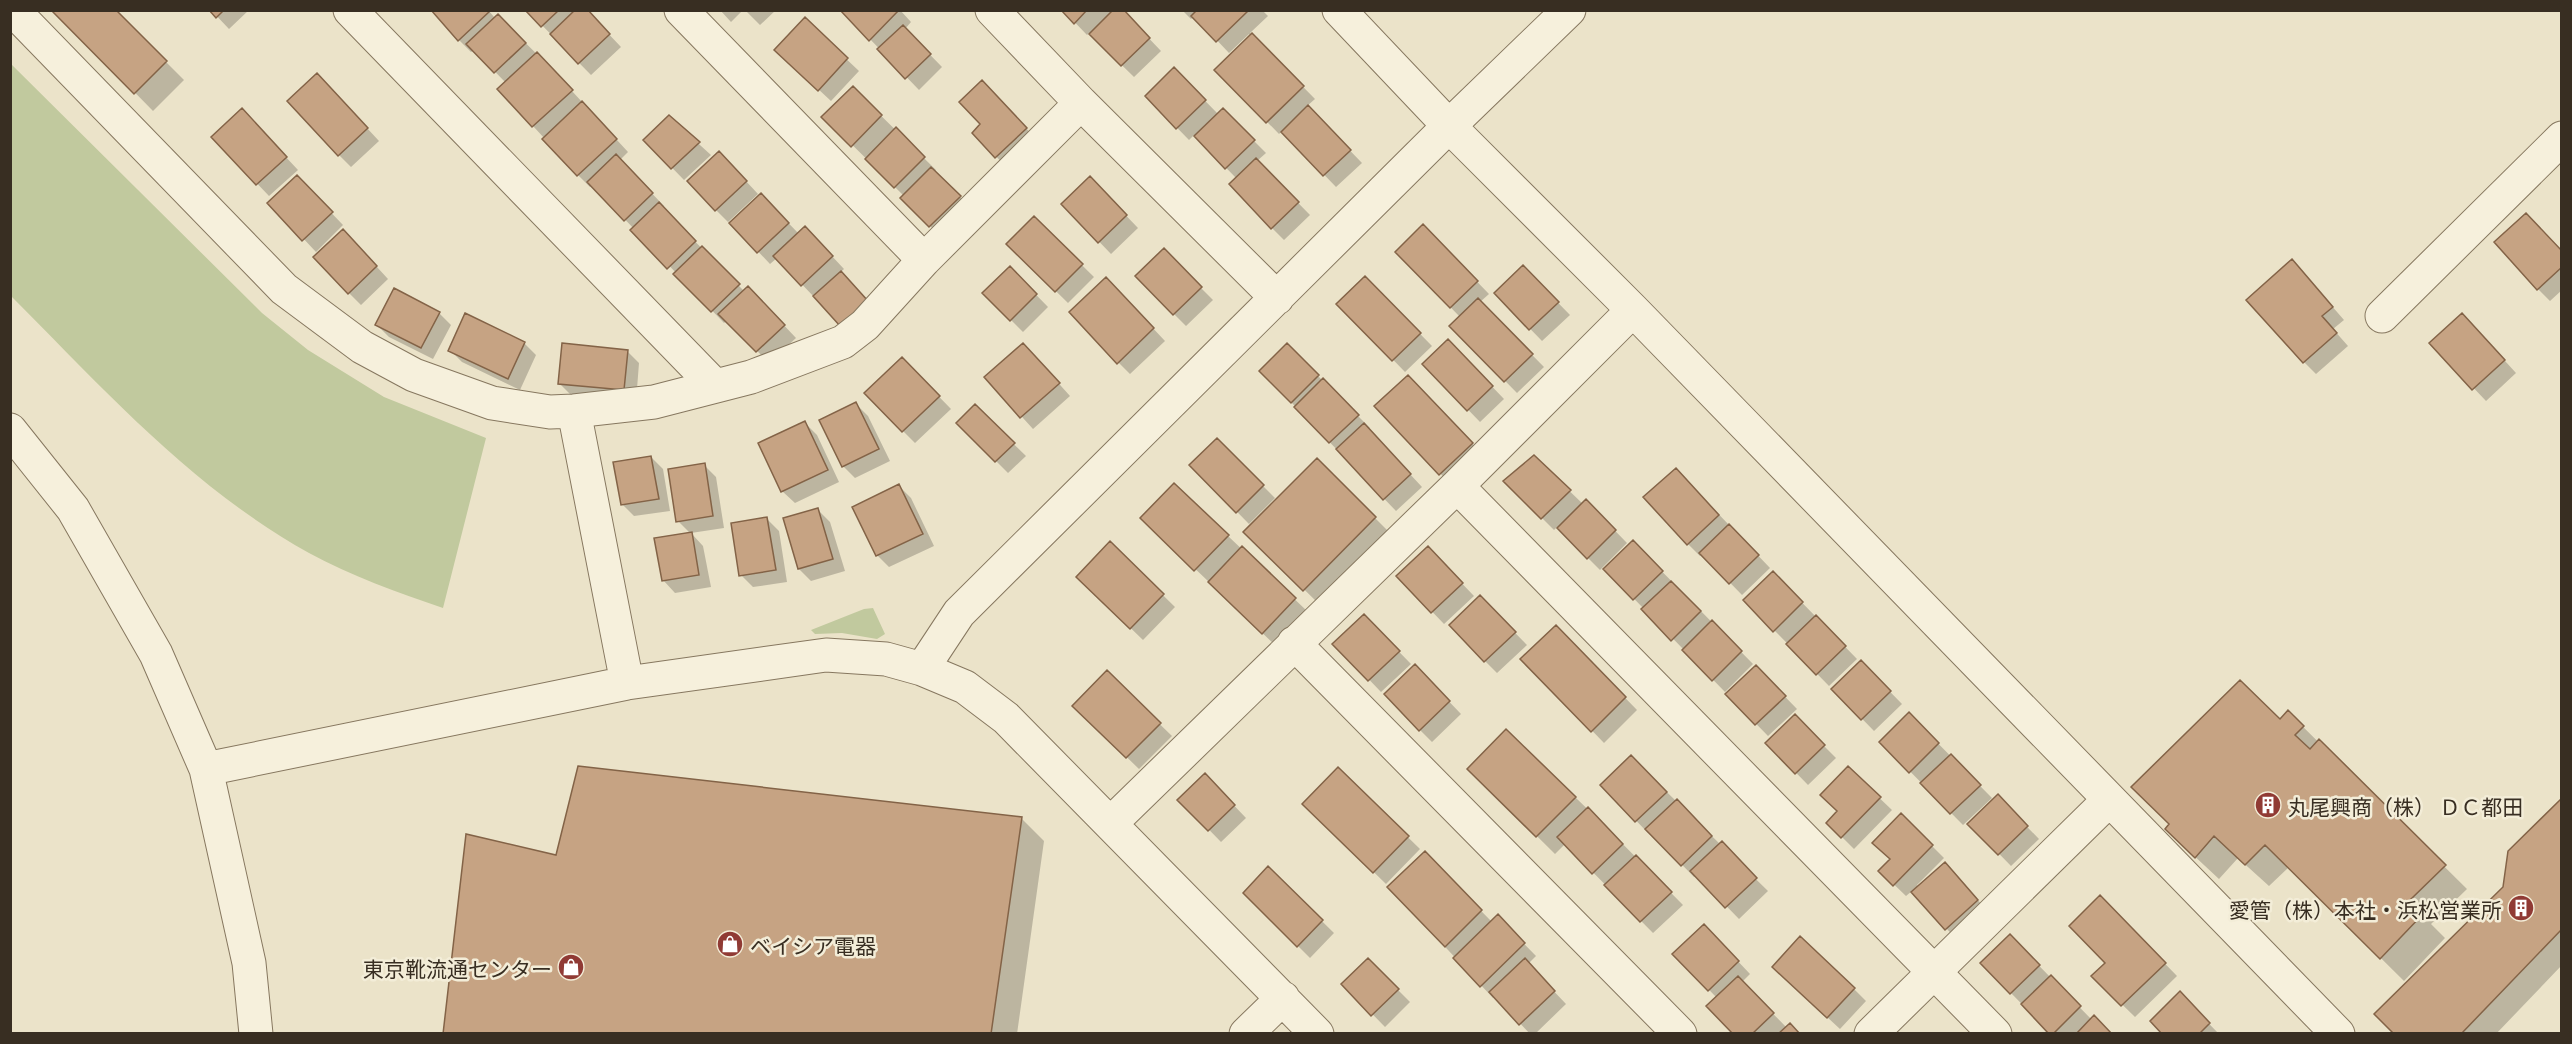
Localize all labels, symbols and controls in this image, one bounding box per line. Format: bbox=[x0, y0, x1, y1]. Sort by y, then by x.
building icon: 丸尾興商（株） ＤＣ都田 bbox=[2253, 790, 2283, 820]
place label: 丸尾興商（株） ＤＣ都田 bbox=[2288, 790, 2523, 821]
place label: 愛管（株）本社・浜松営業所 bbox=[2229, 893, 2502, 924]
building icon: 愛管（株）本社・浜松営業所 bbox=[2506, 893, 2536, 923]
shop icon: ベイシア電器 bbox=[715, 929, 745, 959]
place label: ベイシア電器 bbox=[750, 929, 876, 960]
place label: 東京靴流通センター bbox=[363, 952, 552, 983]
shop icon: 東京靴流通センター bbox=[556, 952, 586, 982]

